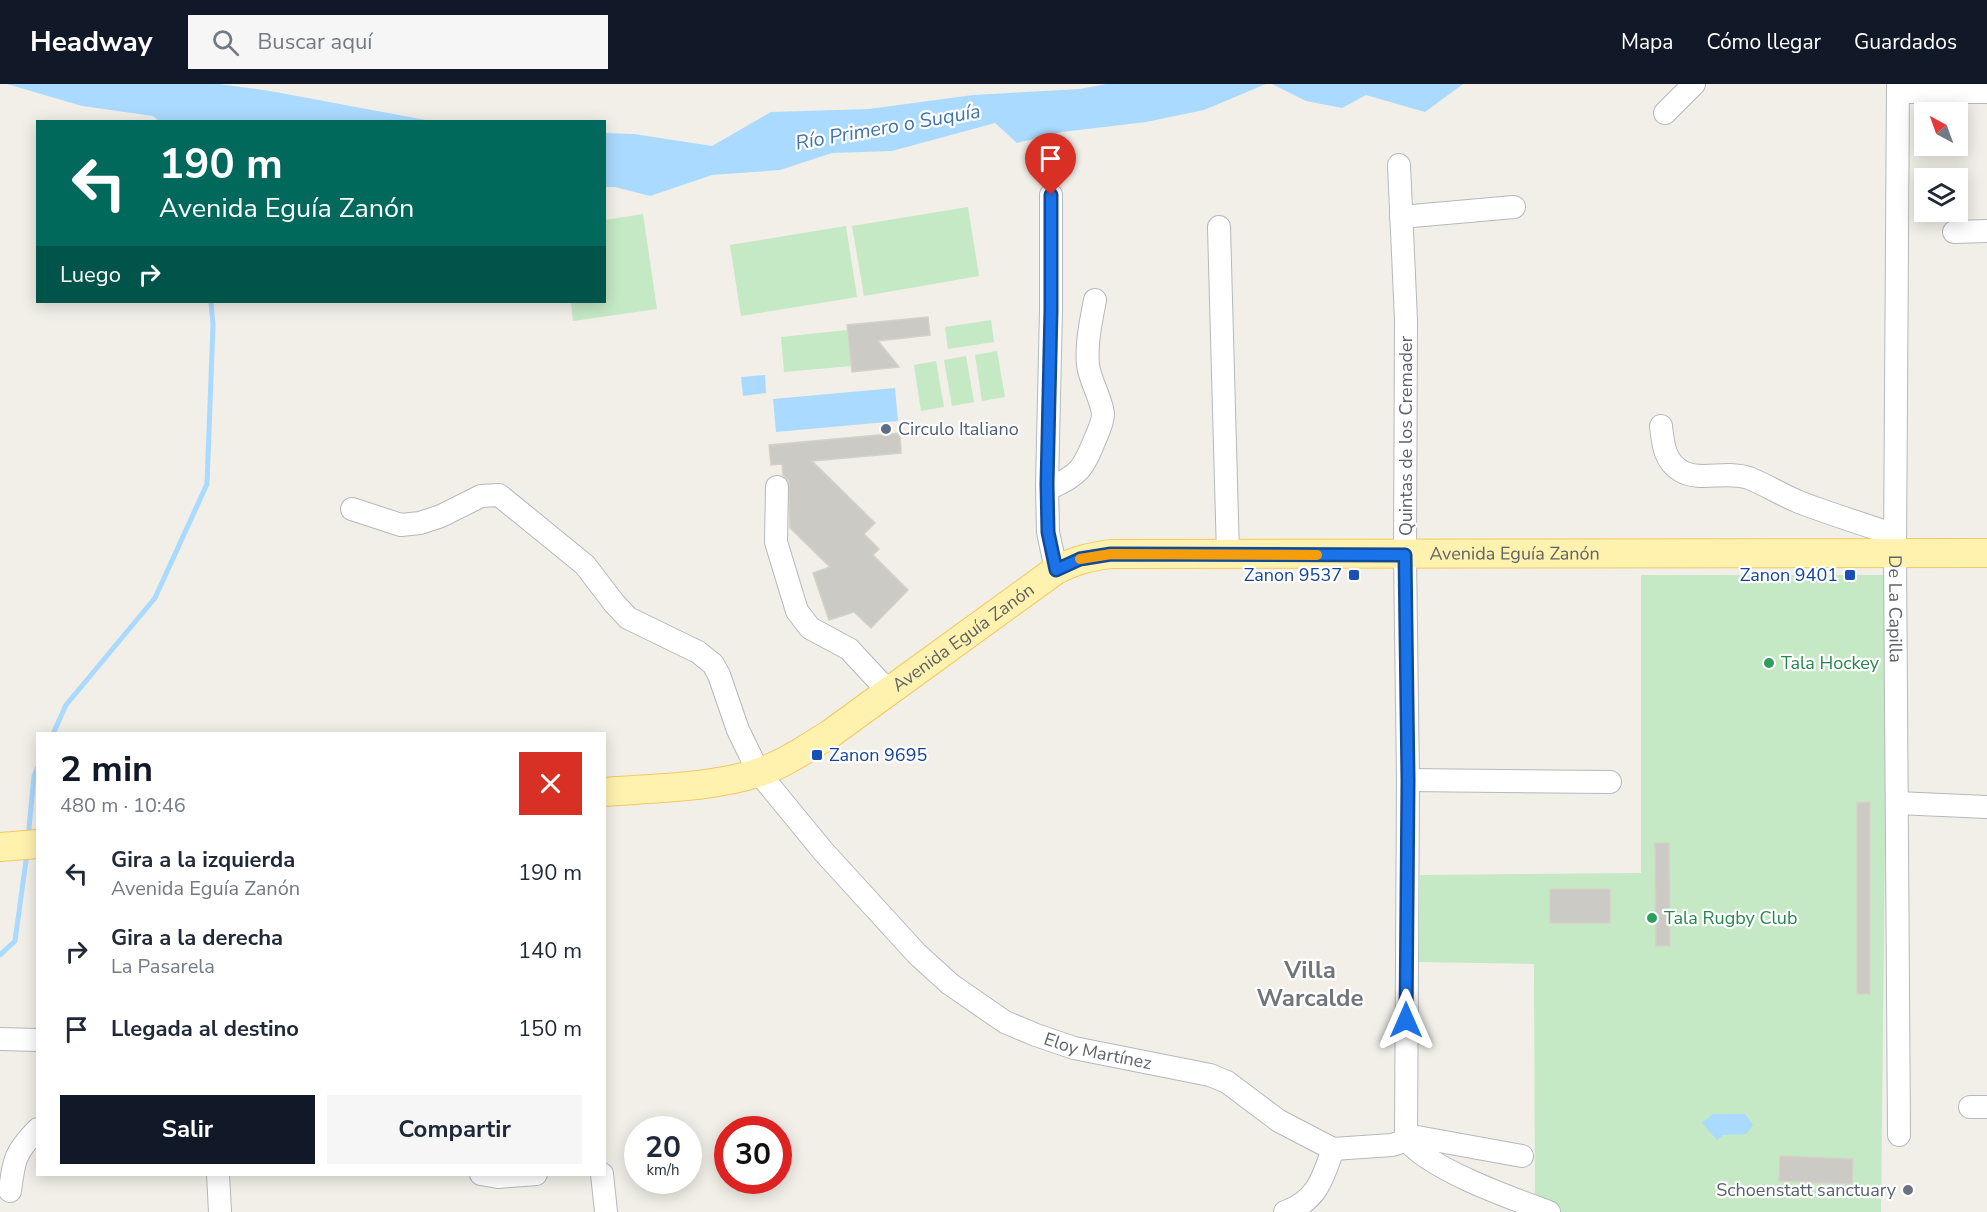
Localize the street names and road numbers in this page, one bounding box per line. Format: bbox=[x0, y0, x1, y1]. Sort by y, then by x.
street label: Quintas de los Cremader bbox=[1394, 335, 1418, 536]
street label: Avenida Eguía Zanón bbox=[1429, 541, 1600, 566]
street label: De La Capilla bbox=[1883, 555, 1908, 663]
street label: Avenida Eguía Zanón bbox=[887, 578, 1039, 697]
street label: Eloy Martínez bbox=[1041, 1027, 1154, 1075]

